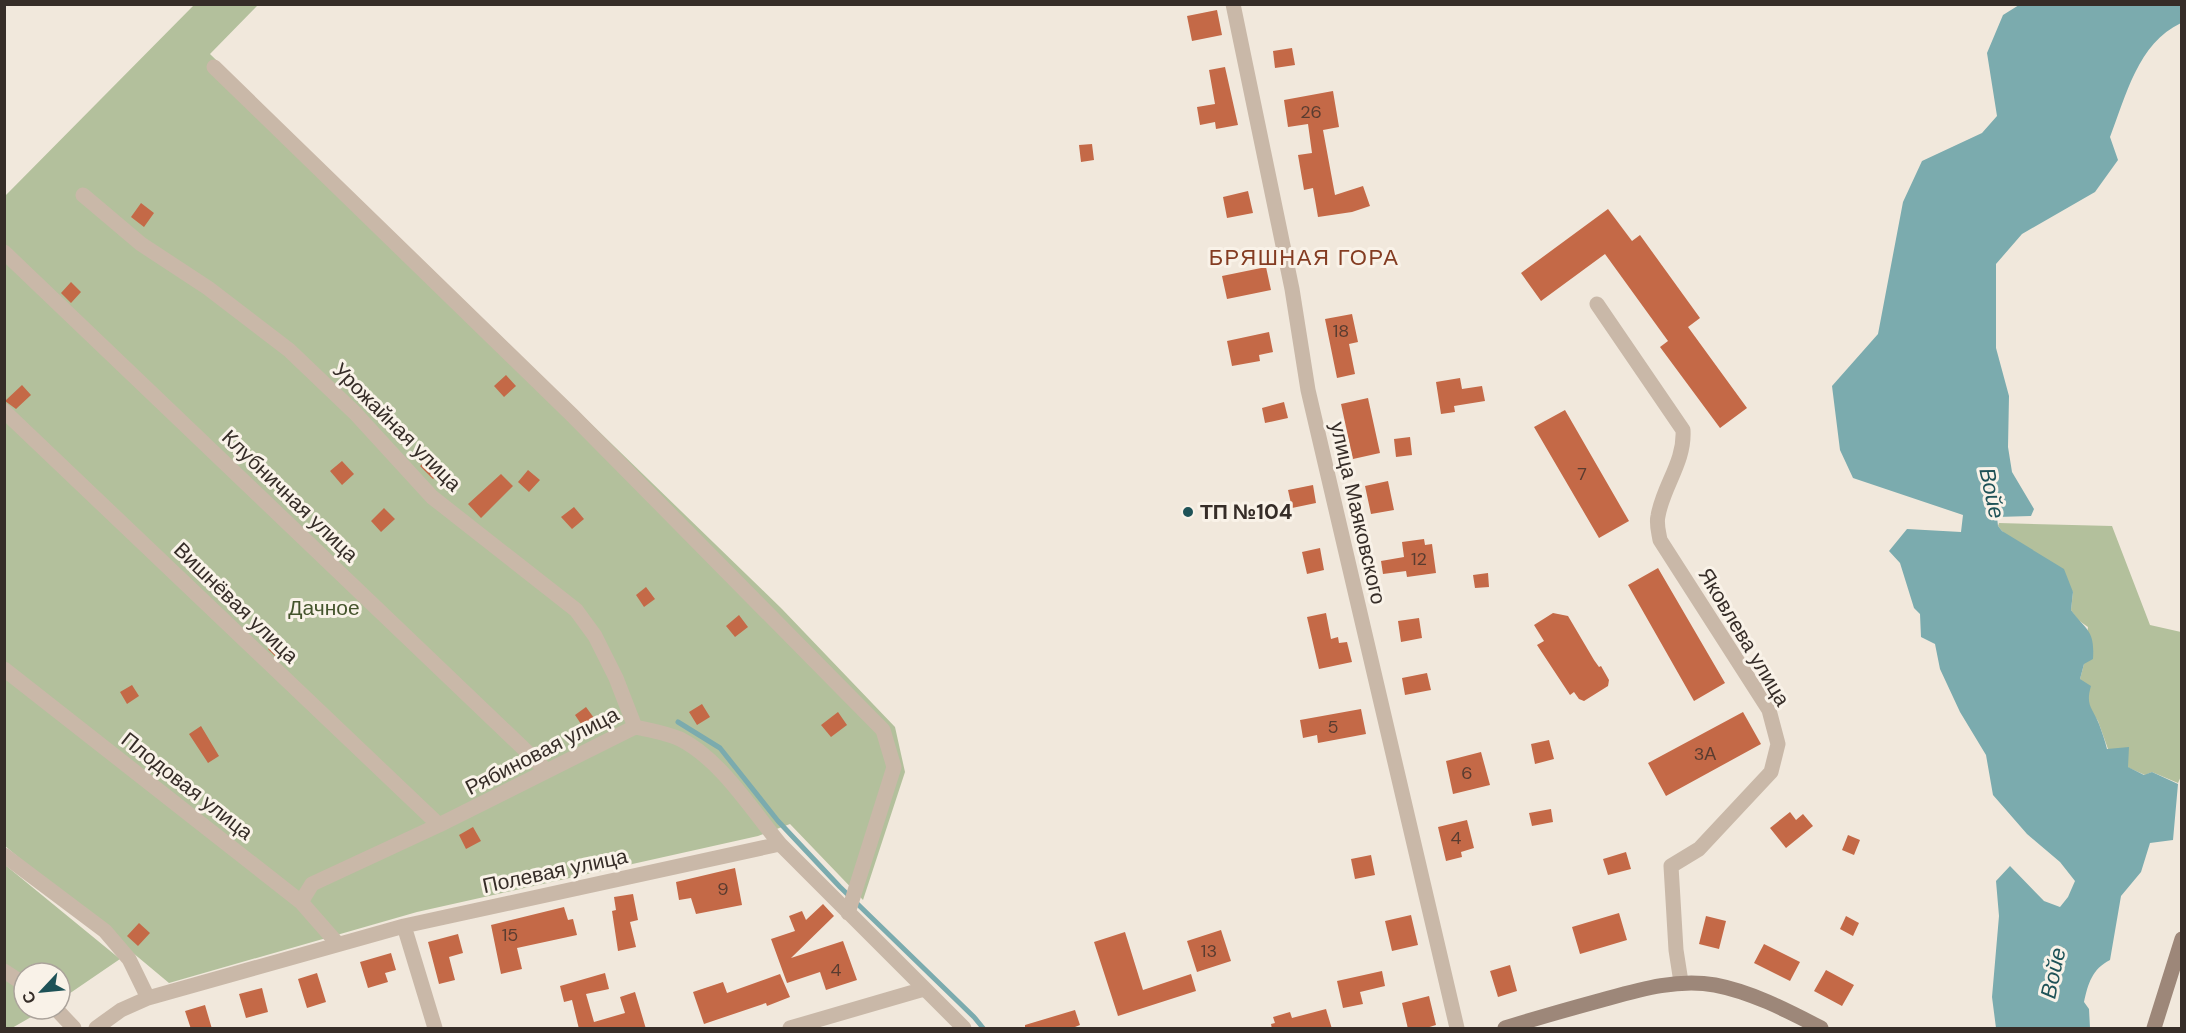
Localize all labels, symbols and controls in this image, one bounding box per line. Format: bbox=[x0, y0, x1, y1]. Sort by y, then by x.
house number: 26 bbox=[1300, 100, 1322, 124]
district label: БРЯШНАЯ ГОРА bbox=[1209, 243, 1399, 272]
house number: 18 bbox=[1333, 319, 1349, 343]
street label: Урожайная улица bbox=[327, 357, 468, 498]
street label: улица Маяковского bbox=[1323, 419, 1393, 607]
street label: Клубничная улица bbox=[216, 424, 365, 569]
house number: 7 bbox=[1577, 462, 1587, 486]
water label: Войе bbox=[1972, 465, 2012, 521]
place label: ТП №104 bbox=[1200, 498, 1292, 526]
marker: ТП №104 bbox=[1181, 505, 1195, 519]
street label: Вишнёвая улица bbox=[168, 536, 305, 670]
house number: 12 bbox=[1411, 547, 1427, 571]
street label: Яковлева улица bbox=[1692, 563, 1797, 712]
park label: Дачное bbox=[288, 594, 360, 622]
street label: Рябиновая улица bbox=[460, 700, 624, 802]
house number: 5 bbox=[1328, 715, 1338, 739]
street label: Плодовая улица bbox=[115, 726, 259, 846]
house number: 3А bbox=[1694, 742, 1716, 766]
house number: 6 bbox=[1461, 761, 1473, 785]
house number: 4 bbox=[1451, 826, 1462, 850]
street label: Полевая улица bbox=[480, 842, 630, 900]
house number: 9 bbox=[717, 877, 729, 901]
house number: 15 bbox=[502, 923, 518, 947]
house number: 13 bbox=[1201, 939, 1217, 963]
water label: Войе bbox=[2033, 945, 2073, 1001]
house number: 4 bbox=[831, 958, 842, 982]
north arrow bbox=[12, 961, 72, 1021]
text: С bbox=[17, 987, 41, 1007]

